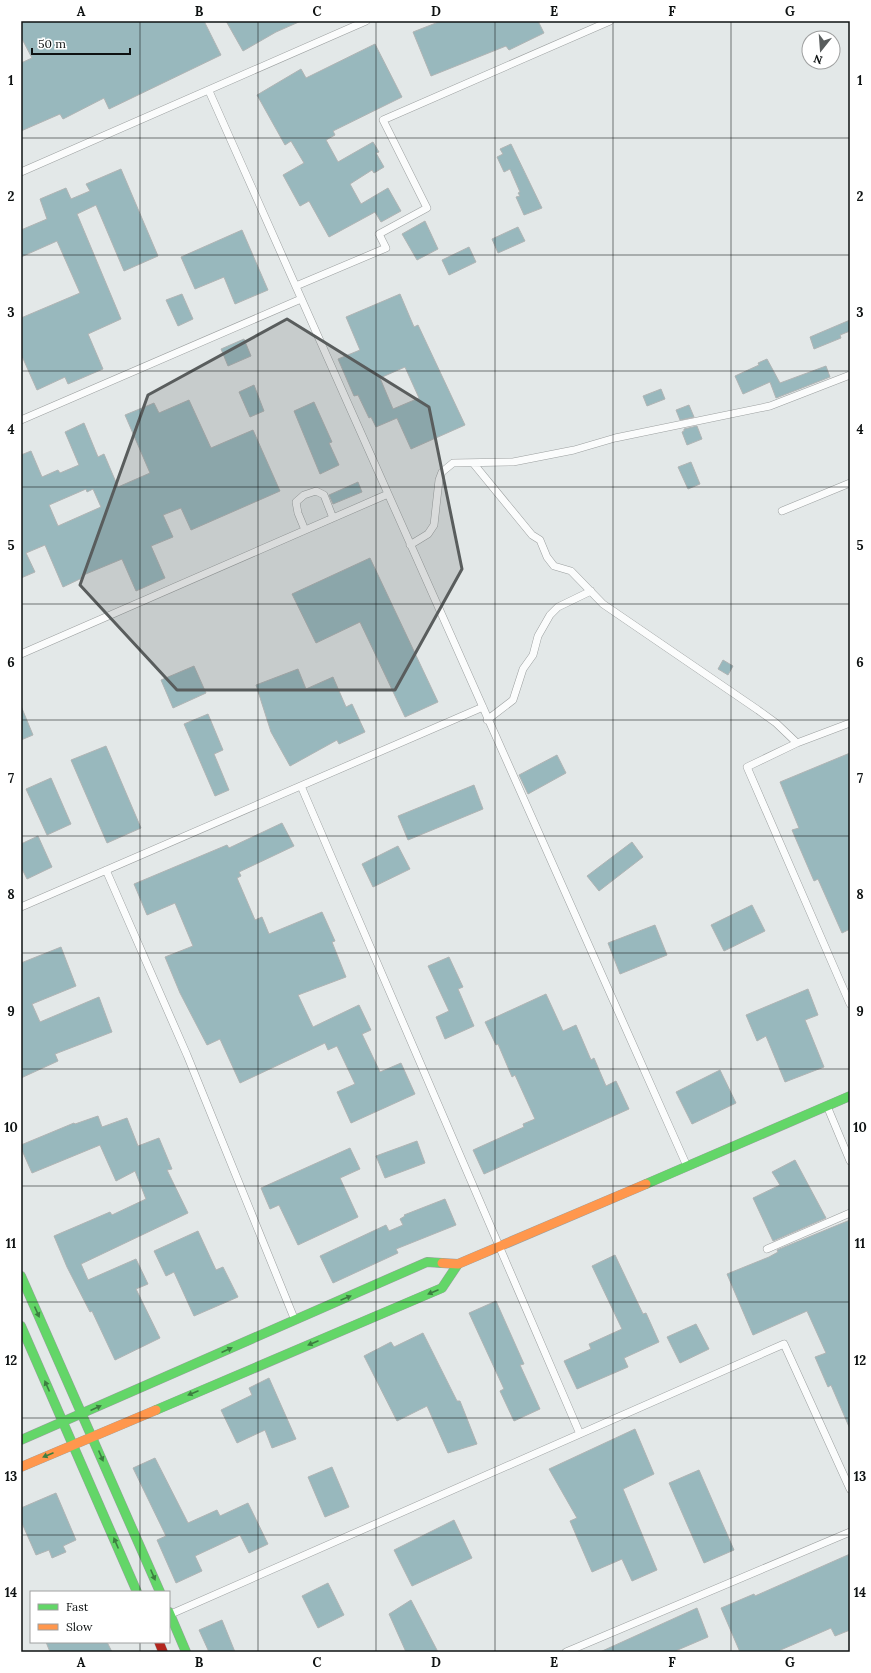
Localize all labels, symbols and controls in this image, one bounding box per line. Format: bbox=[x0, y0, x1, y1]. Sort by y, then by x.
text: A bbox=[77, 3, 86, 20]
text: B bbox=[195, 3, 204, 20]
text: C bbox=[313, 3, 322, 20]
text: D bbox=[431, 3, 441, 20]
text: E bbox=[550, 3, 558, 20]
text: F bbox=[668, 3, 676, 20]
text: G bbox=[785, 3, 795, 20]
scale bar bbox=[32, 30, 130, 56]
north arrow bbox=[801, 30, 841, 70]
text: 50 m bbox=[38, 36, 66, 51]
text: N bbox=[811, 51, 824, 68]
text: 1 bbox=[8, 72, 14, 89]
text: 1 bbox=[857, 72, 863, 89]
text: 2 bbox=[8, 188, 15, 205]
text: 2 bbox=[857, 188, 864, 205]
text: 3 bbox=[7, 304, 15, 321]
text: 3 bbox=[856, 304, 864, 321]
text: 4 bbox=[7, 421, 15, 438]
text: 4 bbox=[856, 421, 864, 438]
text: 5 bbox=[7, 537, 15, 554]
text: 5 bbox=[856, 537, 864, 554]
text: 6 bbox=[7, 654, 15, 671]
text: 6 bbox=[856, 654, 864, 671]
text: 7 bbox=[8, 770, 14, 787]
text: 7 bbox=[857, 770, 863, 787]
text: 8 bbox=[7, 886, 15, 903]
text: 8 bbox=[856, 886, 864, 903]
text: 9 bbox=[7, 1003, 15, 1020]
text: 9 bbox=[856, 1003, 864, 1020]
text: 10 bbox=[4, 1119, 18, 1136]
text: 10 bbox=[853, 1119, 867, 1136]
text: 11 bbox=[6, 1235, 16, 1252]
text: 11 bbox=[855, 1235, 865, 1252]
one-way arrow bbox=[427, 1289, 438, 1295]
one-way arrow bbox=[341, 1295, 352, 1301]
one-way arrow bbox=[34, 1306, 40, 1318]
one-way arrow bbox=[307, 1339, 319, 1346]
one-way arrow bbox=[222, 1347, 234, 1353]
text: 12 bbox=[5, 1352, 17, 1369]
text: 12 bbox=[854, 1352, 866, 1369]
one-way arrow bbox=[44, 1380, 50, 1392]
one-way arrow bbox=[187, 1391, 199, 1397]
one-way arrow bbox=[90, 1405, 102, 1411]
one-way arrow bbox=[98, 1450, 104, 1462]
one-way arrow bbox=[42, 1452, 54, 1459]
text: 13 bbox=[5, 1468, 17, 1485]
text: 13 bbox=[854, 1468, 866, 1485]
one-way arrow bbox=[113, 1537, 119, 1549]
one-way arrow bbox=[150, 1570, 156, 1581]
text: 14 bbox=[5, 1584, 17, 1601]
text: 14 bbox=[854, 1584, 866, 1601]
legend bbox=[30, 1591, 170, 1643]
text: Fast bbox=[66, 1599, 89, 1614]
text: Slow bbox=[66, 1619, 93, 1634]
text: A bbox=[77, 1654, 86, 1671]
text: B bbox=[195, 1654, 204, 1671]
text: C bbox=[313, 1654, 322, 1671]
text: D bbox=[431, 1654, 441, 1671]
text: E bbox=[550, 1654, 558, 1671]
text: F bbox=[668, 1654, 676, 1671]
text: G bbox=[785, 1654, 795, 1671]

